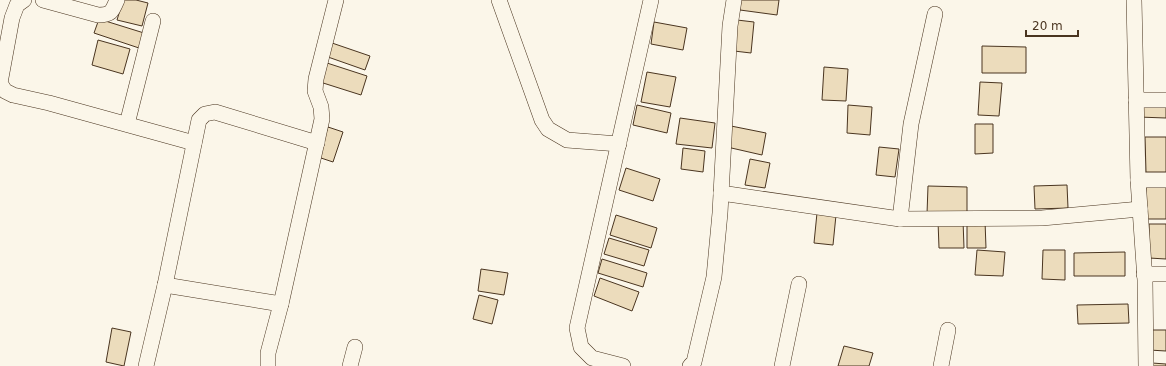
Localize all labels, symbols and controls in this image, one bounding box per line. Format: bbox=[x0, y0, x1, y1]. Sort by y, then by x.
scale bar bbox=[1026, 12, 1078, 38]
text: 20 m bbox=[1032, 19, 1063, 33]

